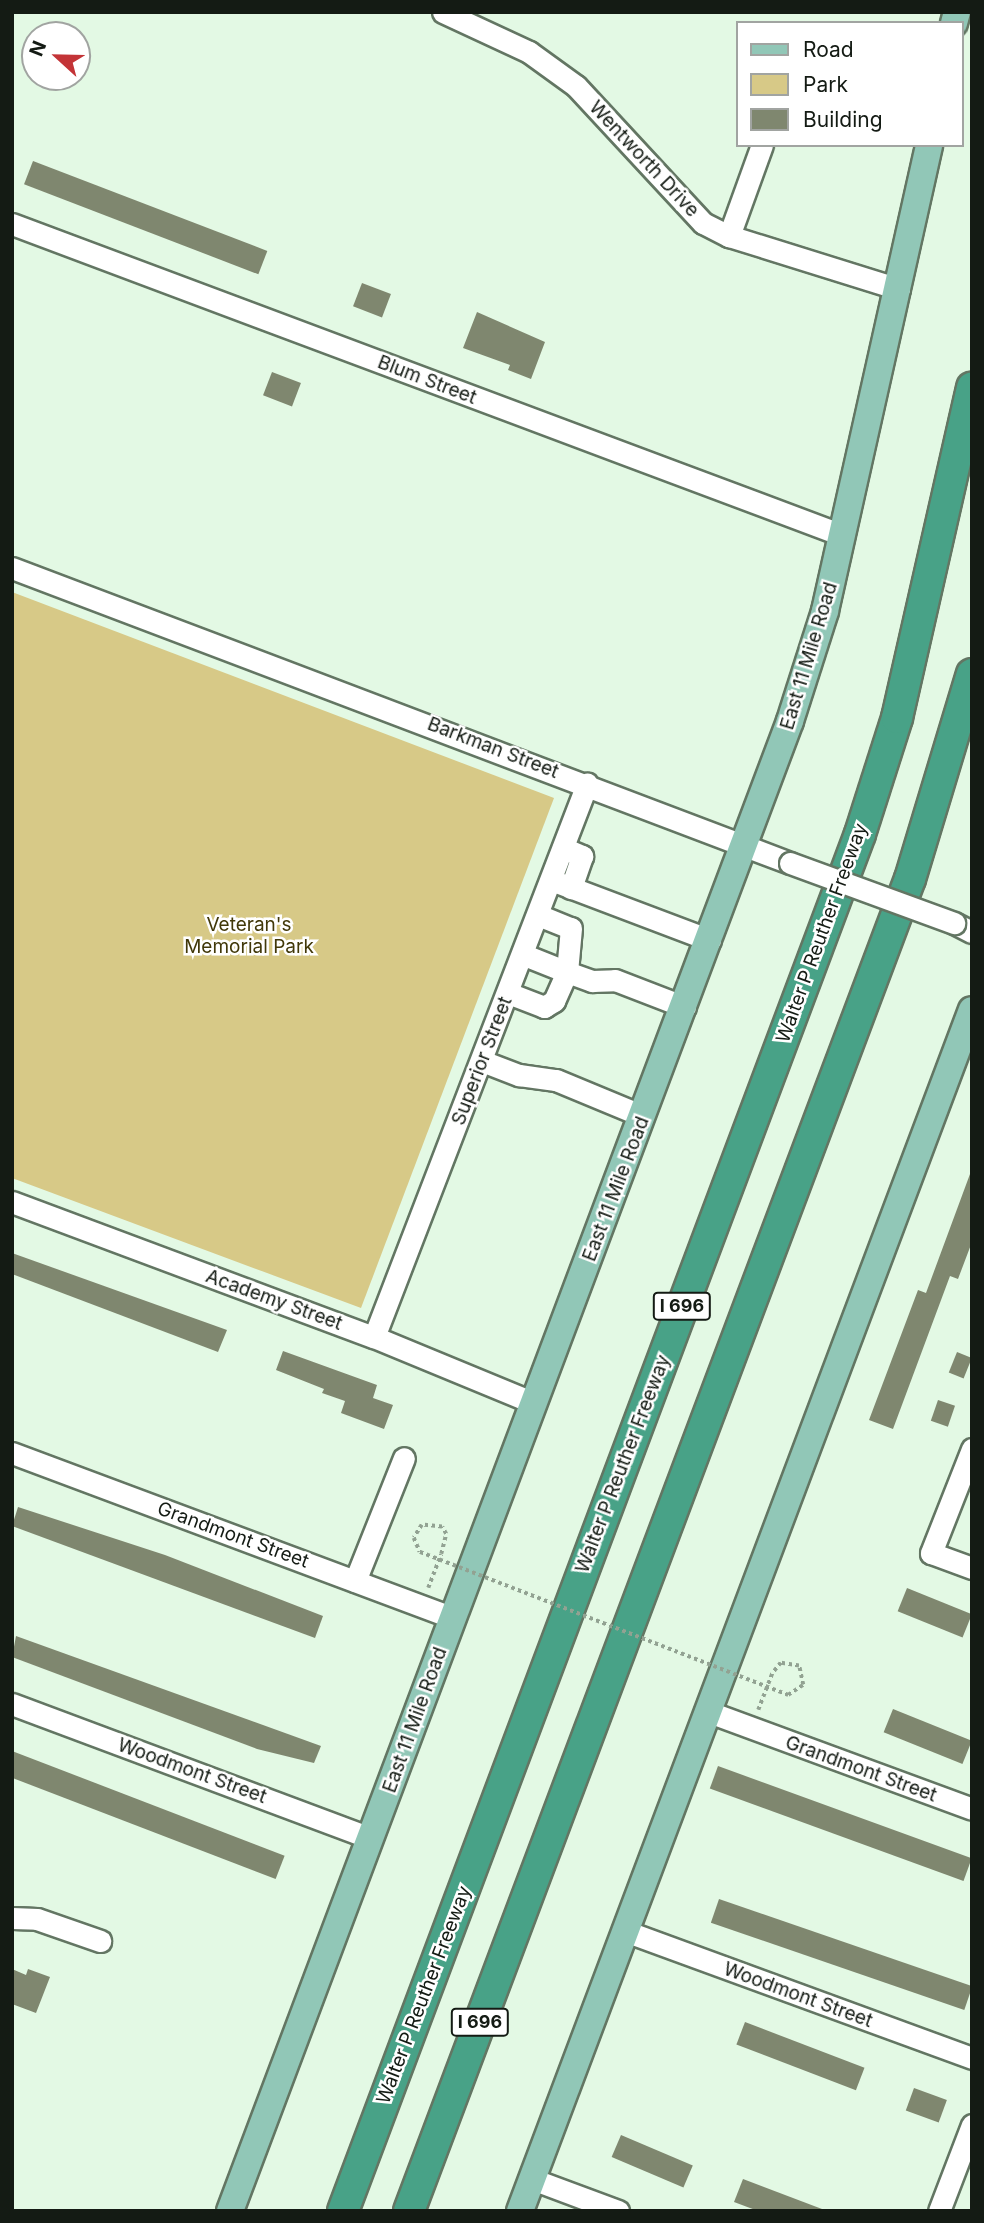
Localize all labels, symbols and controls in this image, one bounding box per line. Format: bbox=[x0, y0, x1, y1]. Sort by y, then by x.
north arrow bbox=[21, 21, 91, 91]
legend bbox=[736, 21, 963, 147]
text: Road bbox=[803, 37, 854, 62]
text: N bbox=[25, 38, 51, 60]
text: Park bbox=[803, 72, 848, 97]
street label: Wentworth Drive bbox=[584, 96, 704, 222]
text: Building bbox=[803, 107, 883, 132]
street label: Blum Street bbox=[374, 351, 480, 409]
street label: East 11 Mile Road bbox=[776, 579, 842, 733]
street label: Barkman Street bbox=[424, 713, 562, 783]
street label: Walter P Reuther Freeway bbox=[772, 820, 872, 1046]
park label: Veteran's Memorial Park bbox=[184, 914, 314, 958]
street label: Superior Street bbox=[447, 994, 517, 1128]
street label: East 11 Mile Road bbox=[578, 1113, 654, 1265]
street label: Academy Street bbox=[203, 1265, 345, 1335]
road number: I 696 bbox=[652, 1292, 712, 1321]
street label: Walter P Reuther Freeway bbox=[571, 1352, 675, 1576]
street label: Grandmont Street bbox=[154, 1497, 312, 1573]
street label: East 11 Mile Road bbox=[378, 1644, 452, 1796]
street label: Grandmont Street bbox=[782, 1731, 940, 1807]
street label: Woodmont Street bbox=[115, 1734, 269, 1808]
street label: Walter P Reuther Freeway bbox=[372, 1883, 476, 2107]
street label: Woodmont Street bbox=[721, 1958, 875, 2032]
road number: I 696 bbox=[450, 2008, 510, 2036]

